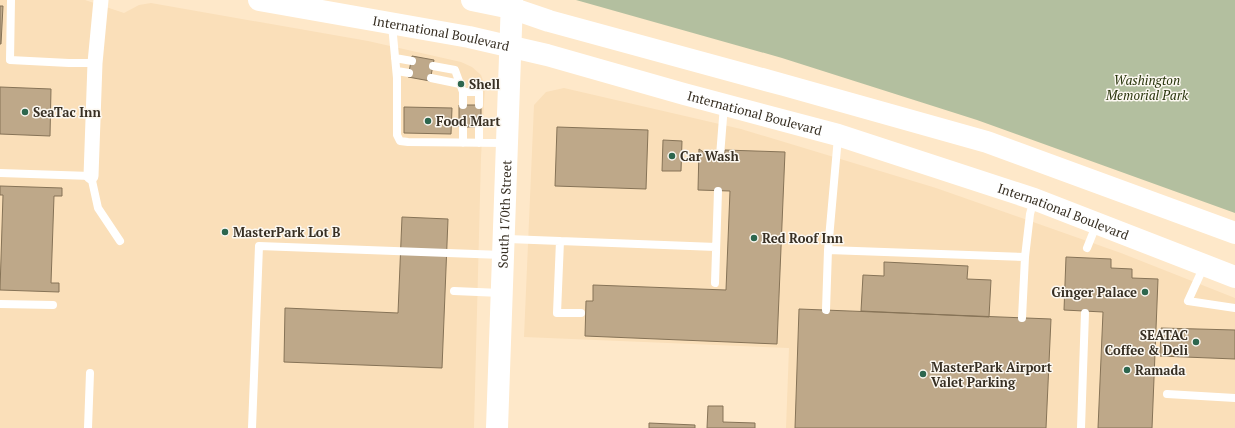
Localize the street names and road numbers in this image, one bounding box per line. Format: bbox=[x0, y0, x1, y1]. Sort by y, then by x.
street label: International Boulevard bbox=[371, 11, 511, 55]
street label: International Boulevard bbox=[685, 86, 824, 139]
street label: South 170th Street bbox=[494, 159, 515, 269]
street label: International Boulevard bbox=[995, 179, 1131, 244]

